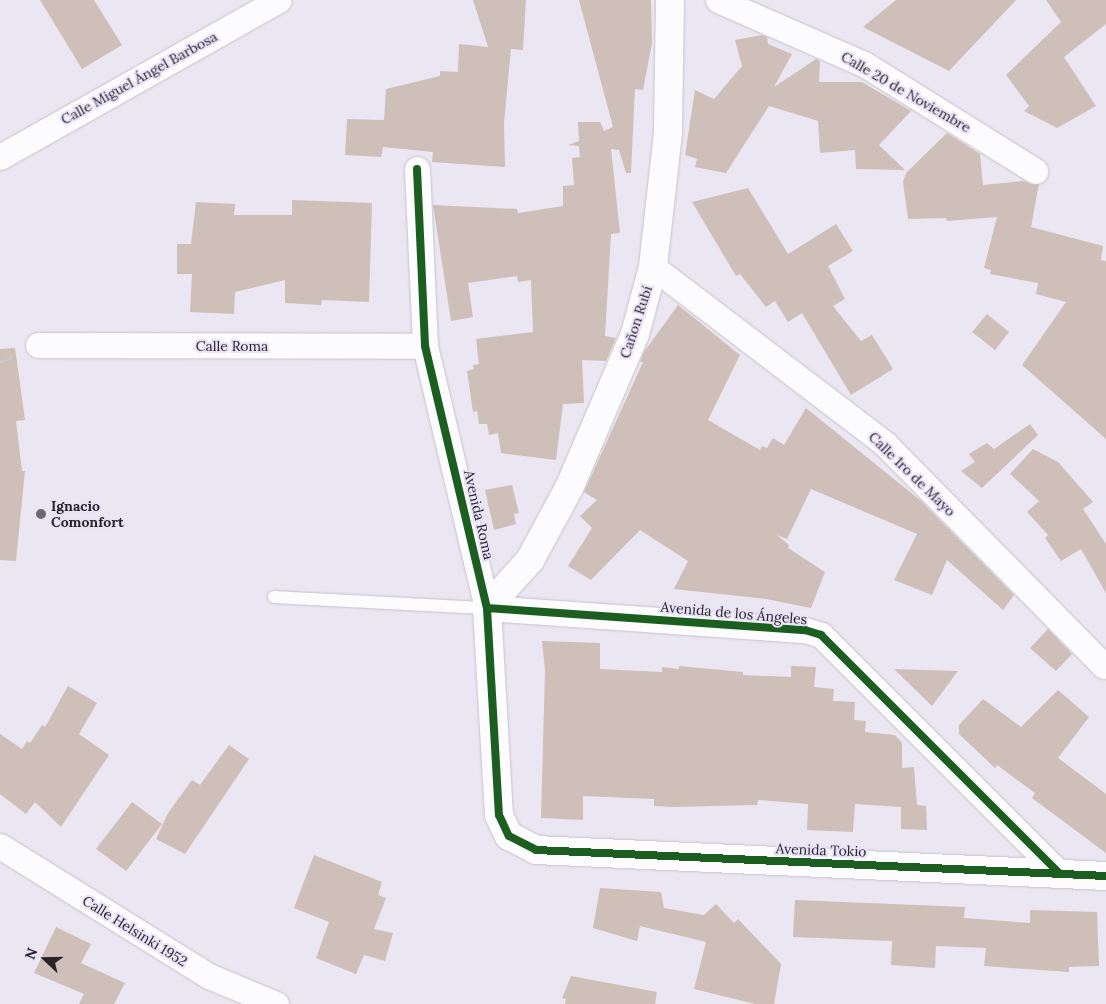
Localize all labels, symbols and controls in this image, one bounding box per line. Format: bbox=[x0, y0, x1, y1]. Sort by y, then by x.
street label: Calle Miguel Ángel Barbosa bbox=[58, 28, 220, 128]
street label: Calle 20 de Noviembre bbox=[838, 48, 974, 136]
street label: Cañon Rubí bbox=[616, 284, 656, 360]
street label: Calle Roma bbox=[196, 338, 268, 354]
street label: Calle 1ro de Mayo bbox=[865, 428, 959, 520]
street label: Avenida Roma bbox=[461, 469, 497, 561]
place label: Ignacio Comonfort bbox=[51, 498, 124, 530]
marker: Ignacio Comonfort bbox=[35, 508, 47, 520]
street label: Avenida de los Ángeles bbox=[660, 598, 808, 628]
street label: Avenida Tokio bbox=[775, 840, 867, 860]
street label: Calle Helsinki 1952 bbox=[80, 892, 190, 970]
north arrow bbox=[20, 934, 70, 984]
text: N bbox=[21, 945, 41, 962]

